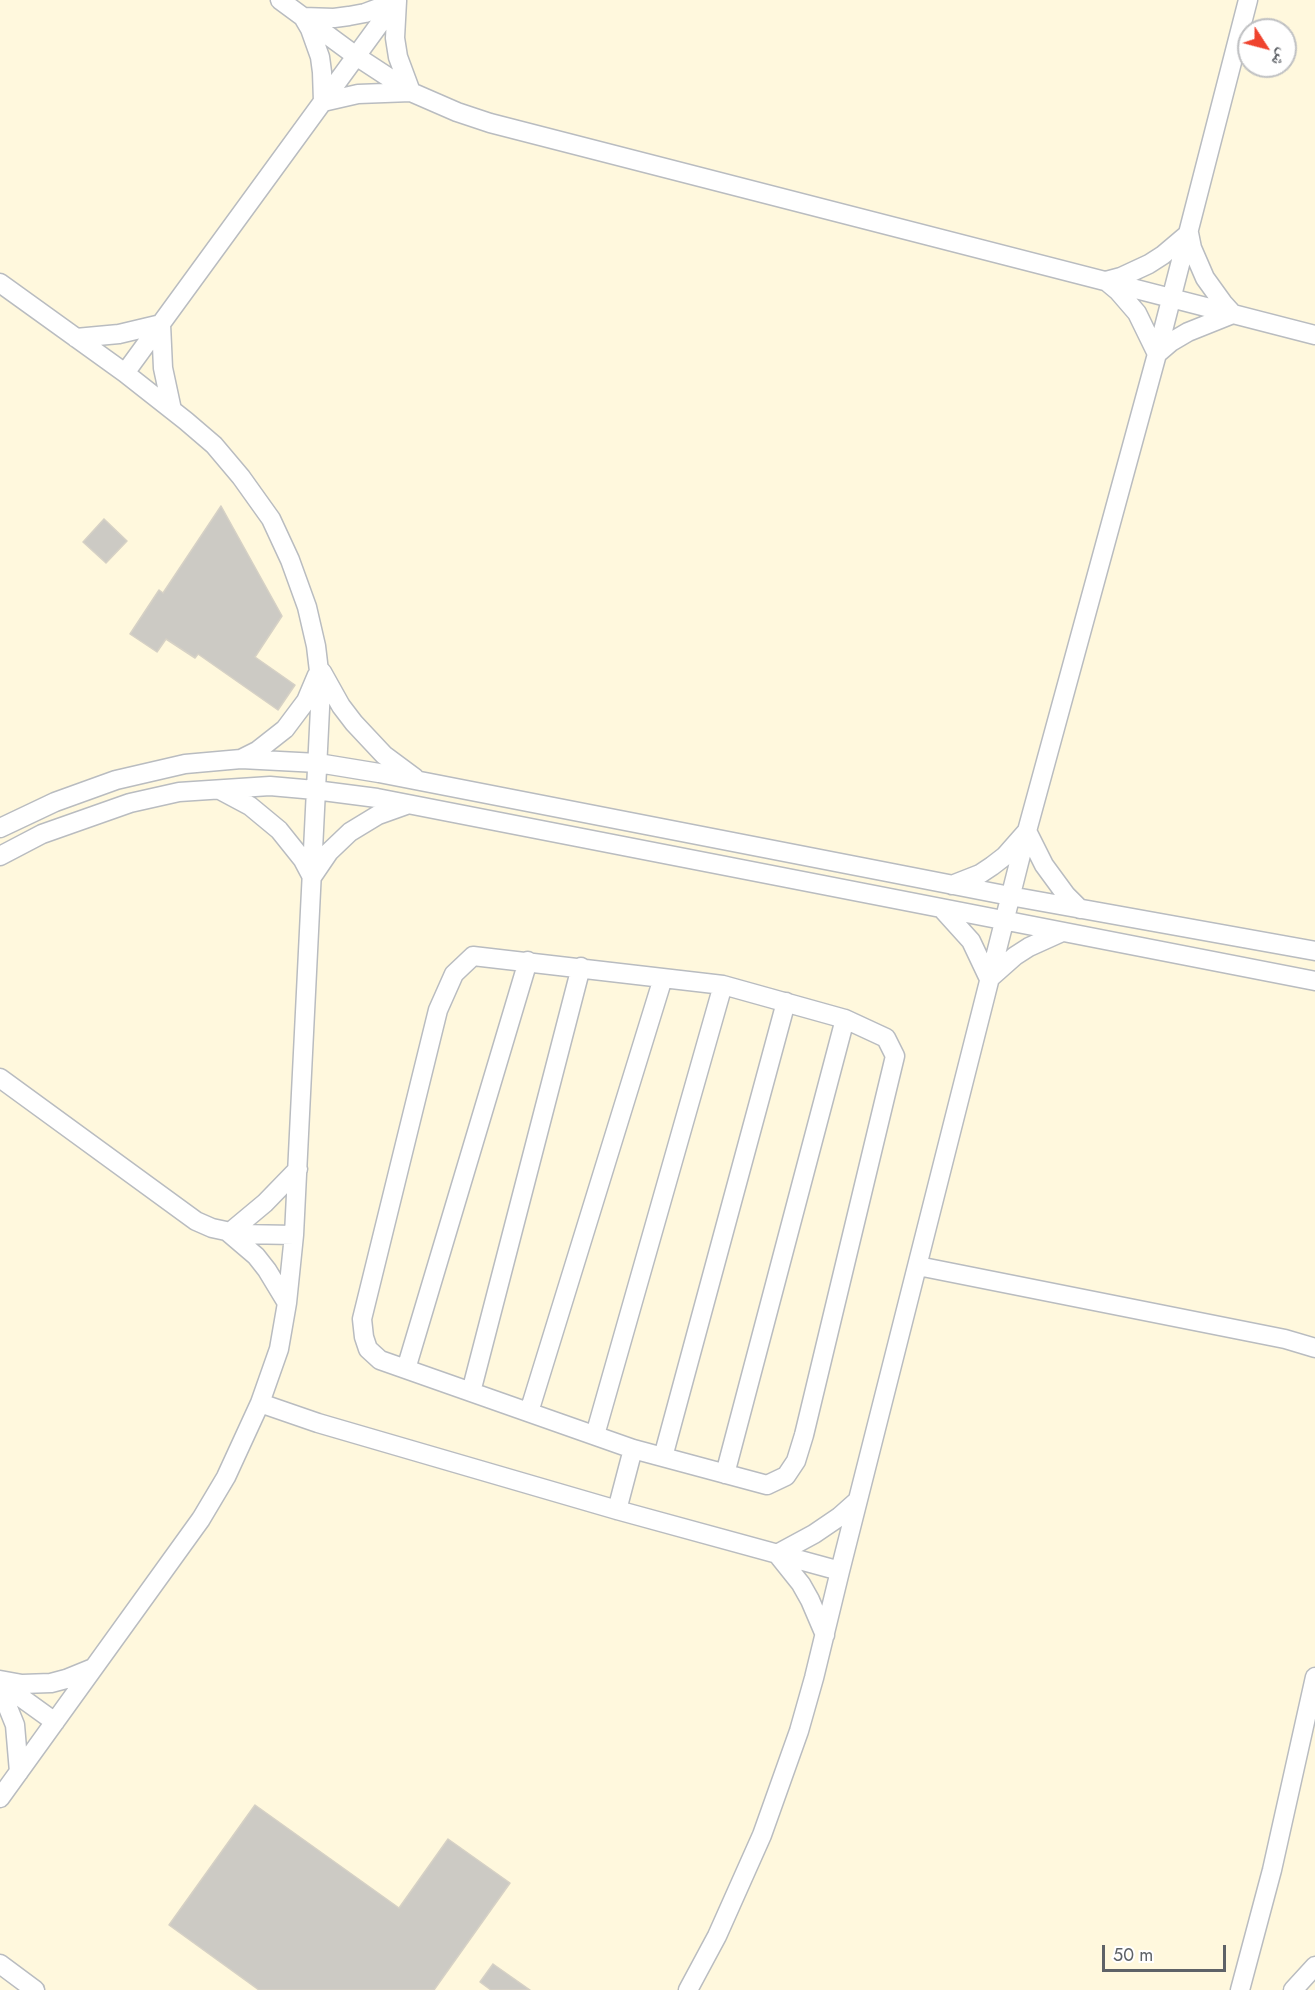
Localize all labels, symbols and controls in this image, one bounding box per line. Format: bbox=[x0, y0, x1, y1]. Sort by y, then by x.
north arrow bbox=[1237, 18, 1297, 78]
text: ش bbox=[1266, 44, 1295, 71]
scale bar bbox=[1105, 1933, 1230, 1971]
text: 50 m bbox=[1113, 1942, 1153, 1968]

